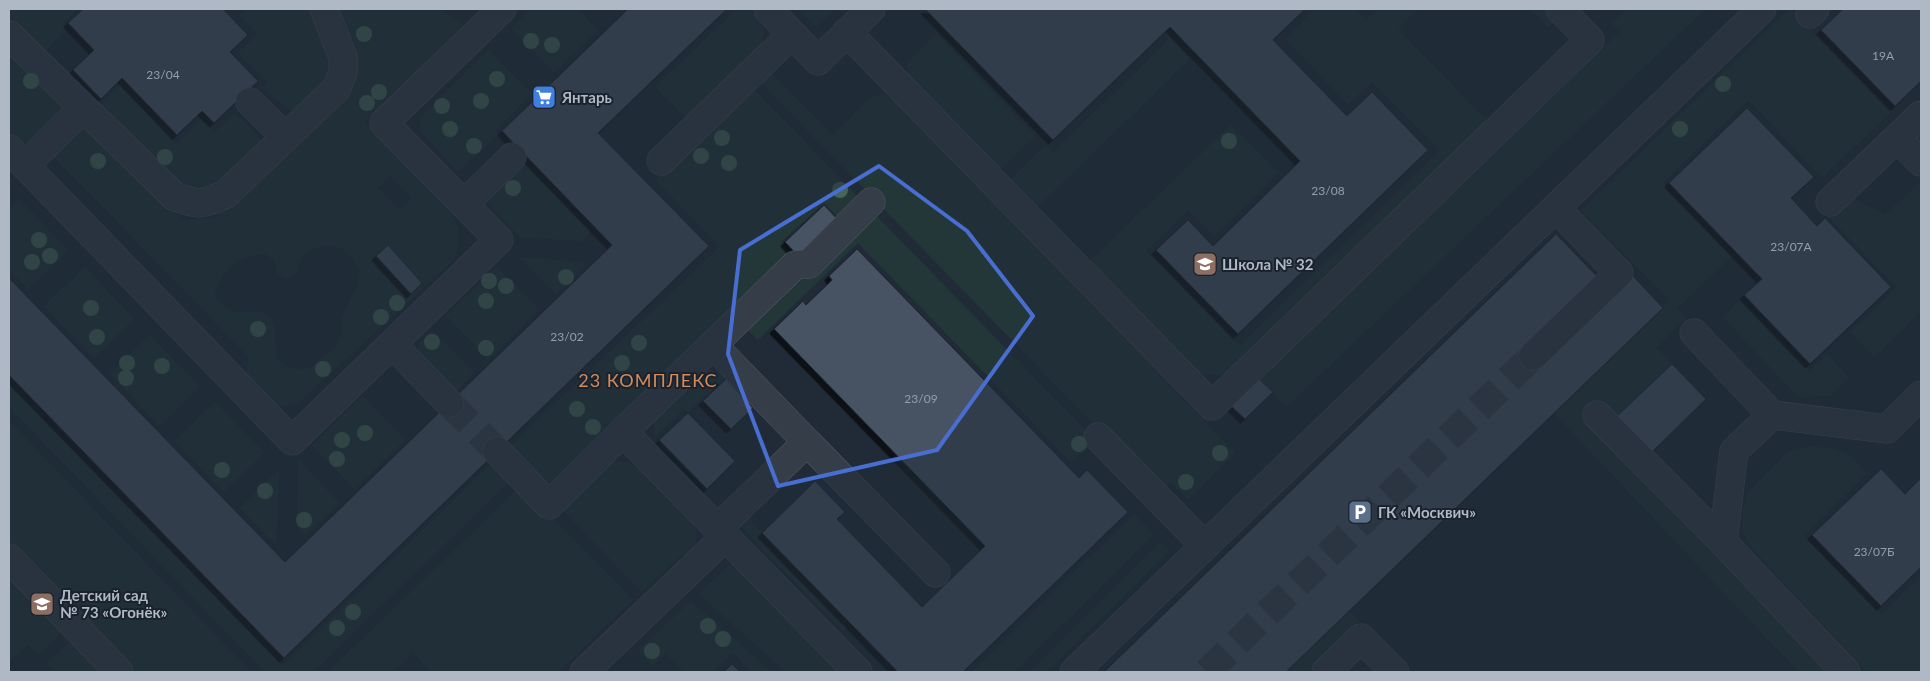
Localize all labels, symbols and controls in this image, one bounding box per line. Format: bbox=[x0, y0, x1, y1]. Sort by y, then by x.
house number: 19А bbox=[1872, 48, 1895, 63]
house number: 23/04 bbox=[146, 67, 180, 82]
supermarket icon: Янтарь bbox=[531, 84, 557, 110]
place label: Янтарь bbox=[561, 88, 612, 106]
house number: 23/08 bbox=[1311, 183, 1345, 198]
house number: 23/07А bbox=[1770, 239, 1813, 254]
school or university icon: Школа № 32 bbox=[1192, 251, 1218, 277]
place label: Школа № 32 bbox=[1222, 255, 1314, 273]
house number: 23/02 bbox=[550, 329, 584, 344]
district label: 23 КОМПЛЕКС bbox=[578, 369, 718, 391]
house number: 23/09 bbox=[904, 391, 938, 406]
parking icon: ГК «Москвич» bbox=[1347, 499, 1373, 525]
place label: ГК «Москвич» bbox=[1378, 503, 1476, 521]
house number: 23/07Б bbox=[1854, 544, 1894, 559]
place label: Детский сад № 73 «Огонёк» bbox=[60, 586, 168, 621]
school or university icon: Детский сад № 73 «Огонёк» bbox=[29, 591, 55, 617]

